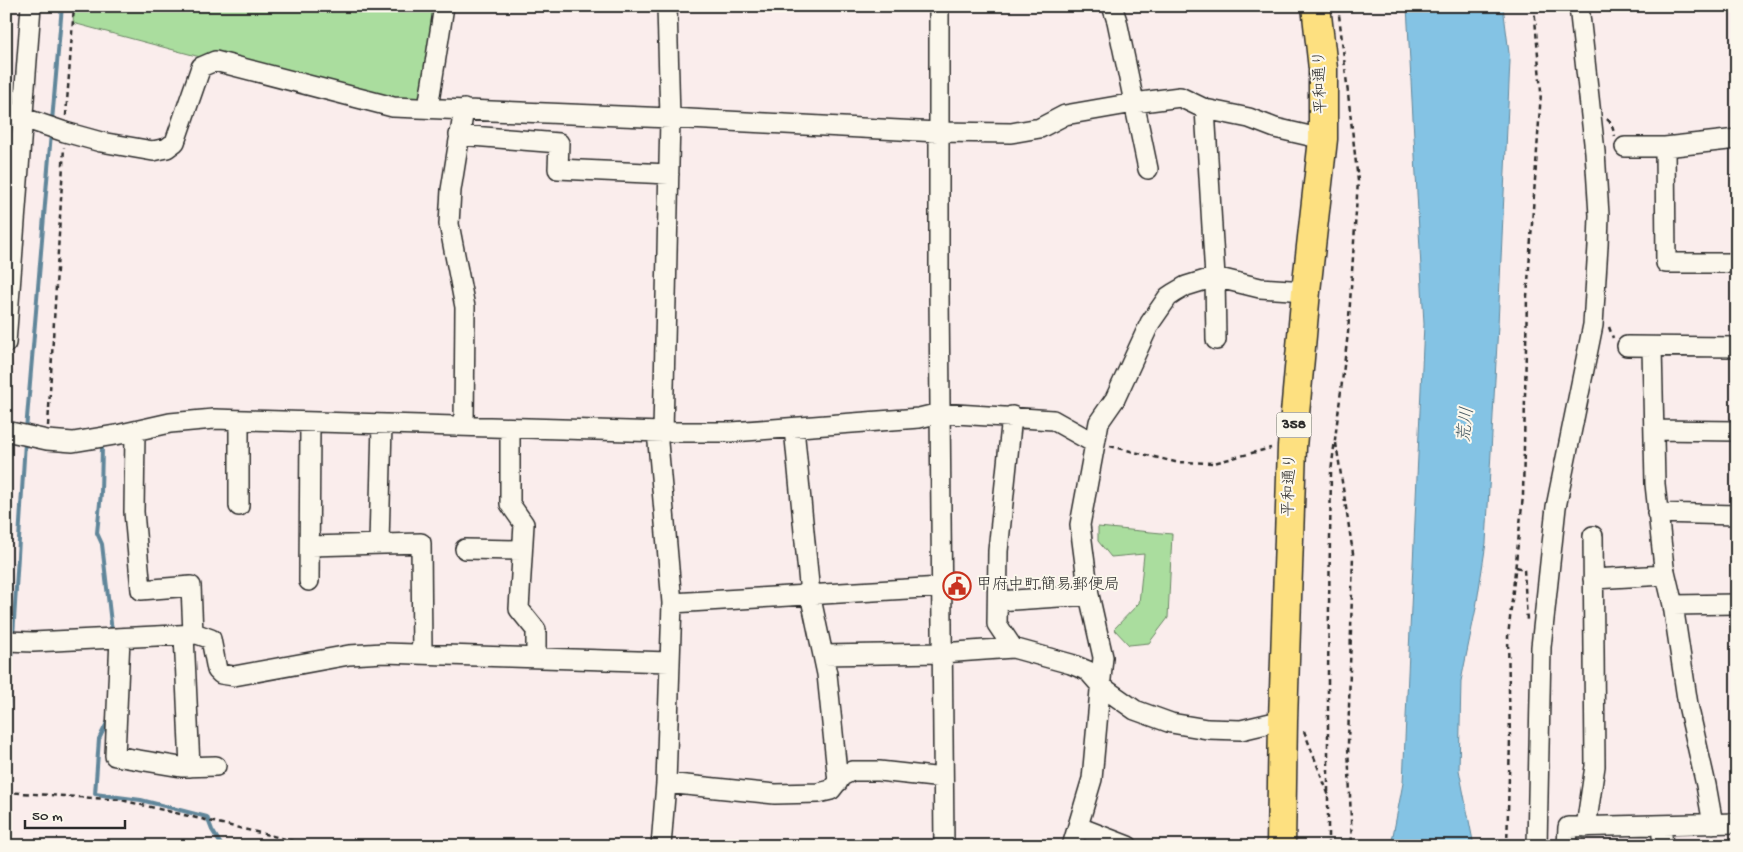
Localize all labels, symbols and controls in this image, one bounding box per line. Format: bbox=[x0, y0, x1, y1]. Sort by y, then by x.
street label: 平和通り bbox=[1310, 50, 1333, 114]
water label: 荒川 bbox=[1454, 406, 1479, 444]
road number: 358 bbox=[1276, 412, 1312, 438]
street label: 平和通り bbox=[1279, 453, 1302, 517]
public building icon: 甲府中町簡易郵便局 bbox=[942, 571, 972, 601]
place label: 甲府中町簡易郵便局 bbox=[976, 575, 1120, 596]
scale bar bbox=[25, 797, 125, 829]
text: 50 m bbox=[32, 808, 63, 826]

